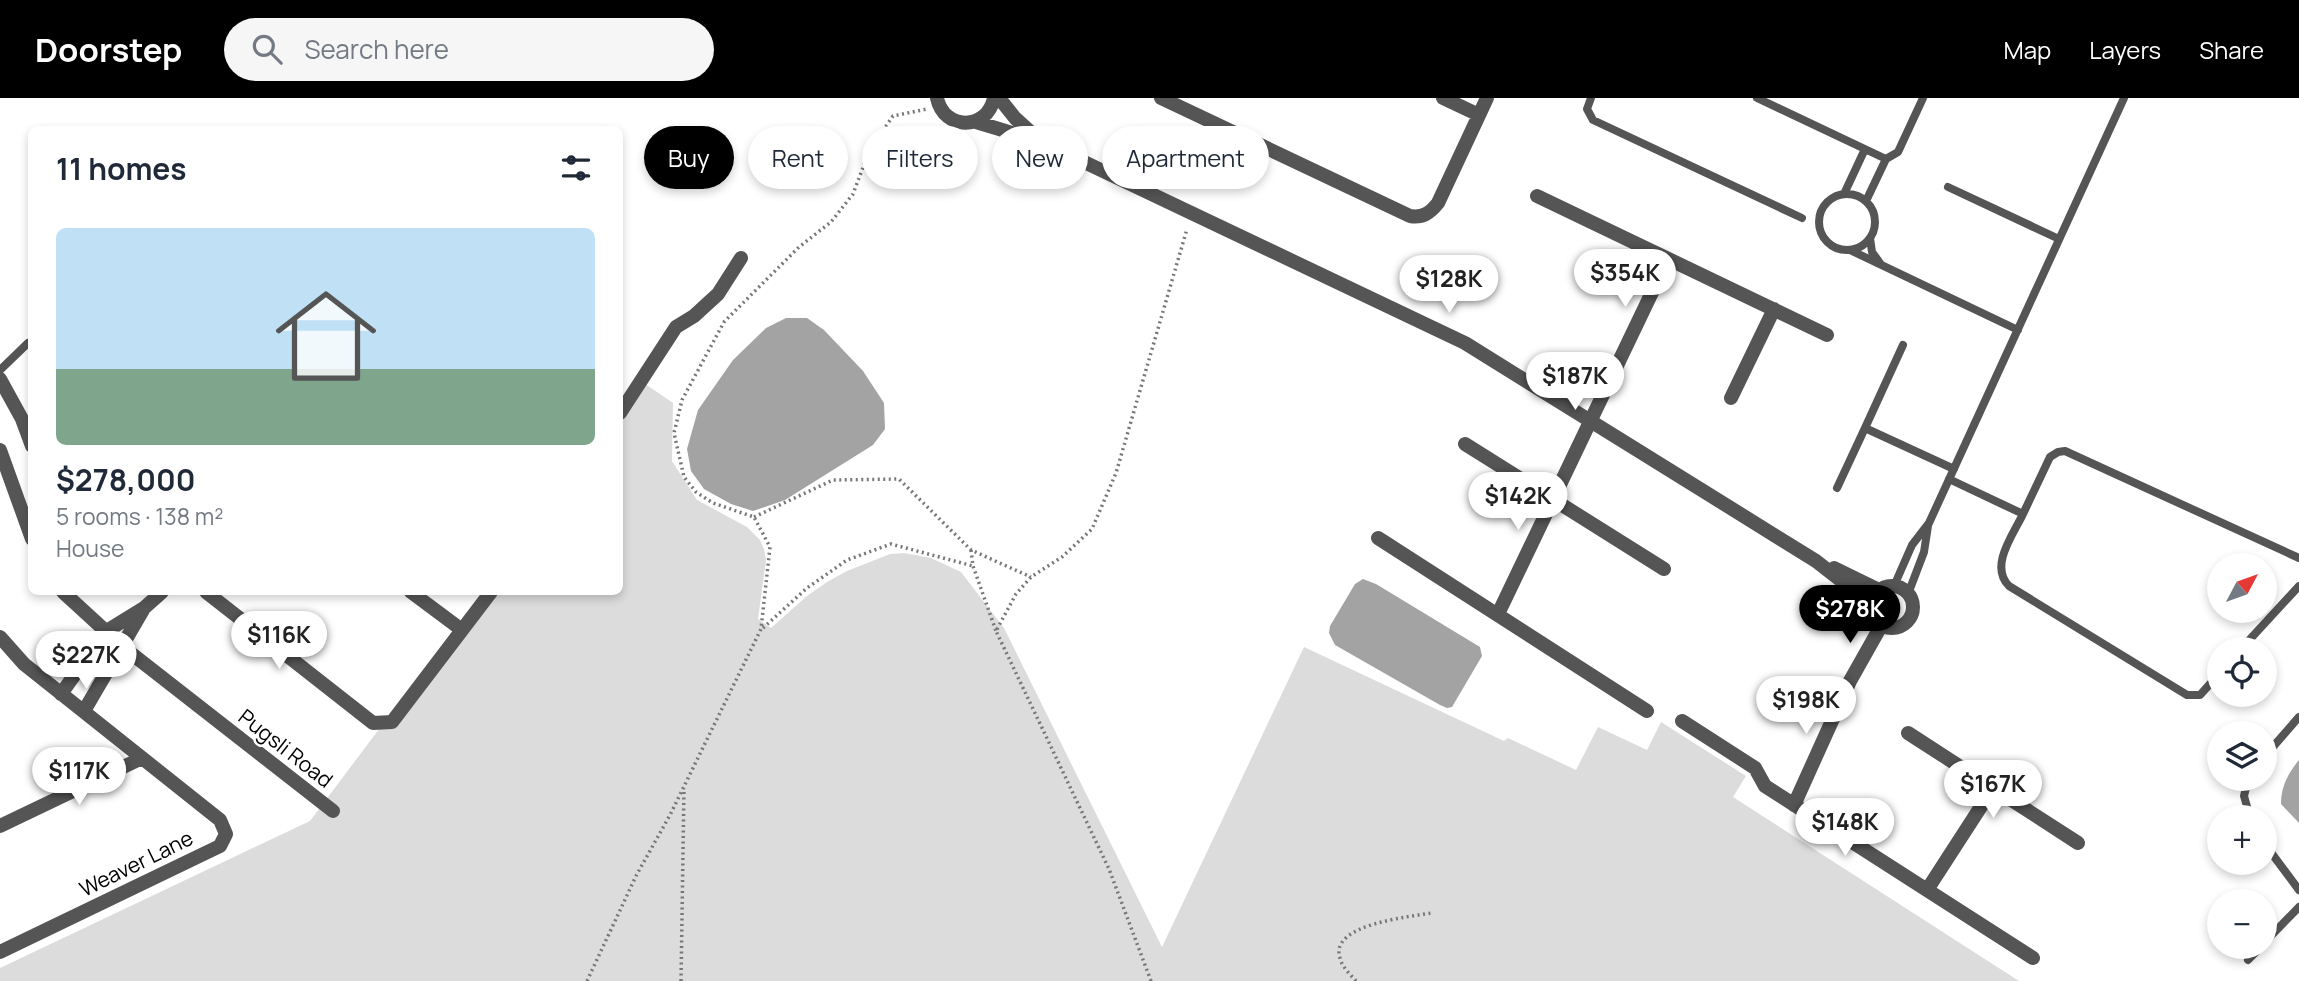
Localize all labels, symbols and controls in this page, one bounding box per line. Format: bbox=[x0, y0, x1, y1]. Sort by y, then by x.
search box bbox=[224, 18, 714, 81]
text: Doorstep bbox=[35, 27, 182, 72]
icon: search bbox=[248, 30, 286, 68]
text: Search here bbox=[304, 31, 449, 67]
text: Map bbox=[2004, 33, 2051, 66]
text: Layers bbox=[2089, 33, 2161, 66]
text: Share bbox=[2199, 33, 2264, 66]
chip: Buy bbox=[644, 126, 734, 189]
chip: Rent bbox=[748, 126, 848, 189]
chip: Filters bbox=[862, 126, 978, 189]
chip: New bbox=[992, 126, 1088, 189]
chip: Apartment bbox=[1102, 126, 1269, 189]
text: 11 homes bbox=[56, 148, 187, 189]
icon: filters bbox=[557, 149, 595, 187]
pin: $354K bbox=[1576, 250, 1674, 309]
pin: $128K bbox=[1400, 256, 1498, 315]
text: $354K bbox=[1590, 256, 1660, 288]
text: $128K bbox=[1415, 262, 1483, 294]
icon: home bbox=[263, 273, 389, 399]
pin: $187K bbox=[1526, 352, 1624, 412]
text: $187K bbox=[1542, 359, 1608, 391]
text: $278,000 bbox=[56, 459, 195, 500]
pin: $142K bbox=[1469, 472, 1567, 532]
text: $142K bbox=[1484, 479, 1552, 511]
text: 5 rooms · 138 m² bbox=[56, 500, 223, 532]
text: House bbox=[56, 532, 125, 564]
north arrow bbox=[2207, 553, 2277, 623]
map controls bbox=[2207, 553, 2277, 959]
pin: $278K bbox=[1801, 586, 1899, 645]
text: $278K bbox=[1815, 592, 1885, 624]
pin: $116K bbox=[230, 612, 328, 671]
text: $116K bbox=[247, 618, 311, 650]
pin: $227K bbox=[37, 632, 135, 691]
button: locate bbox=[2207, 637, 2277, 707]
text: $227K bbox=[52, 638, 121, 670]
pin: $198K bbox=[1757, 676, 1855, 736]
text: $198K bbox=[1772, 683, 1840, 715]
street label: Pugsli Road bbox=[233, 702, 339, 794]
button: layers bbox=[2207, 721, 2277, 791]
pin: $117K bbox=[30, 748, 128, 807]
text: $117K bbox=[48, 754, 110, 786]
pin: $167K bbox=[1944, 760, 2042, 820]
text: $167K bbox=[1960, 767, 2026, 799]
pin: $148K bbox=[1796, 798, 1894, 858]
text: $148K bbox=[1811, 805, 1879, 837]
button: + bbox=[2207, 805, 2277, 875]
street label: Weaver Lane bbox=[75, 823, 197, 903]
button: − bbox=[2207, 889, 2277, 959]

